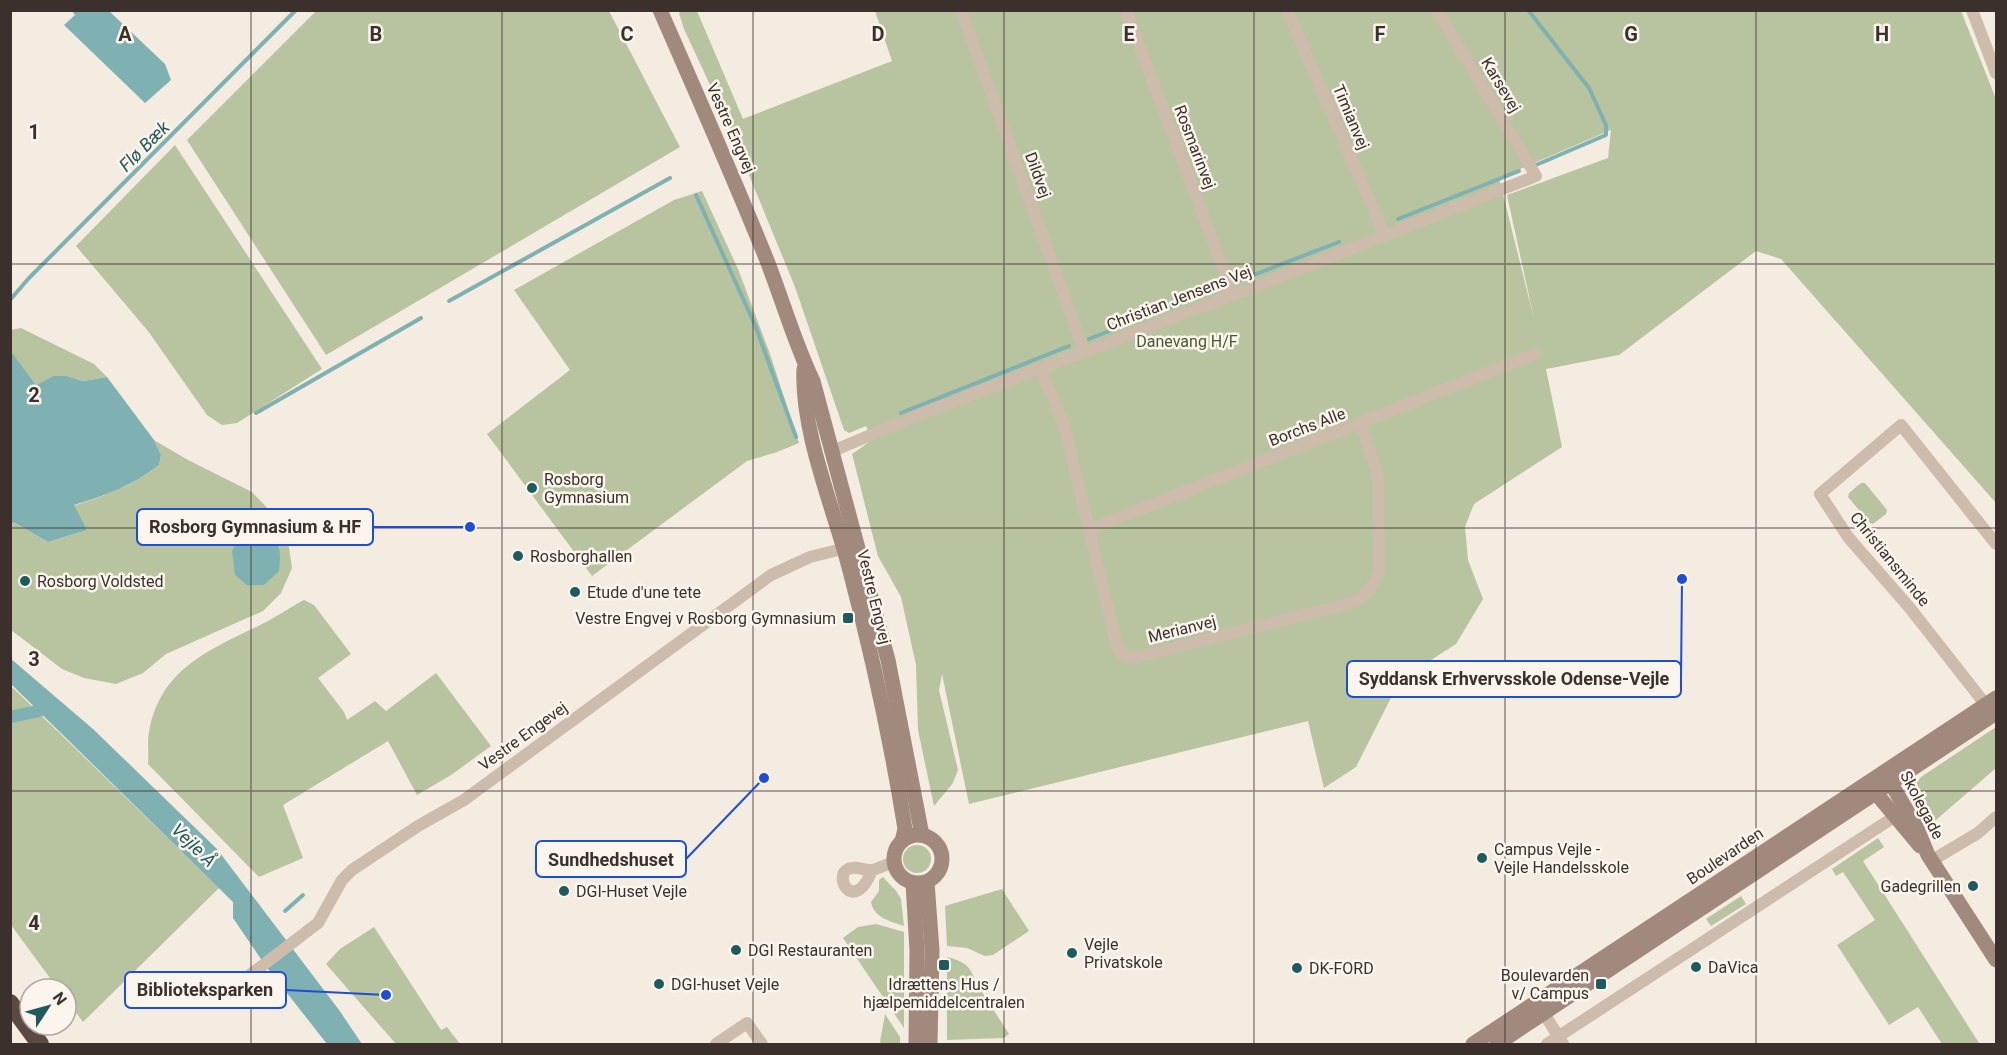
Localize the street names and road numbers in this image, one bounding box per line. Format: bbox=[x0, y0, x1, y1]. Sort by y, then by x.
street label: Karsevej bbox=[1477, 54, 1525, 116]
street label: Vestre Engvej bbox=[703, 80, 759, 176]
street label: Timianvej bbox=[1329, 82, 1373, 152]
street label: Rosmarinvej bbox=[1170, 102, 1220, 192]
street label: Dildvej bbox=[1021, 150, 1055, 200]
street label: Christian Jensens Vej bbox=[1104, 262, 1254, 334]
street label: Borchs Alle bbox=[1266, 404, 1348, 450]
street label: Christiansminde bbox=[1846, 508, 1934, 610]
street label: Vestre Engvej bbox=[853, 548, 895, 646]
street label: Merianvej bbox=[1146, 611, 1218, 647]
street label: Vestre Engevej bbox=[475, 698, 571, 774]
street label: Skolegade bbox=[1896, 768, 1948, 842]
street label: Boulevarden bbox=[1683, 823, 1767, 889]

